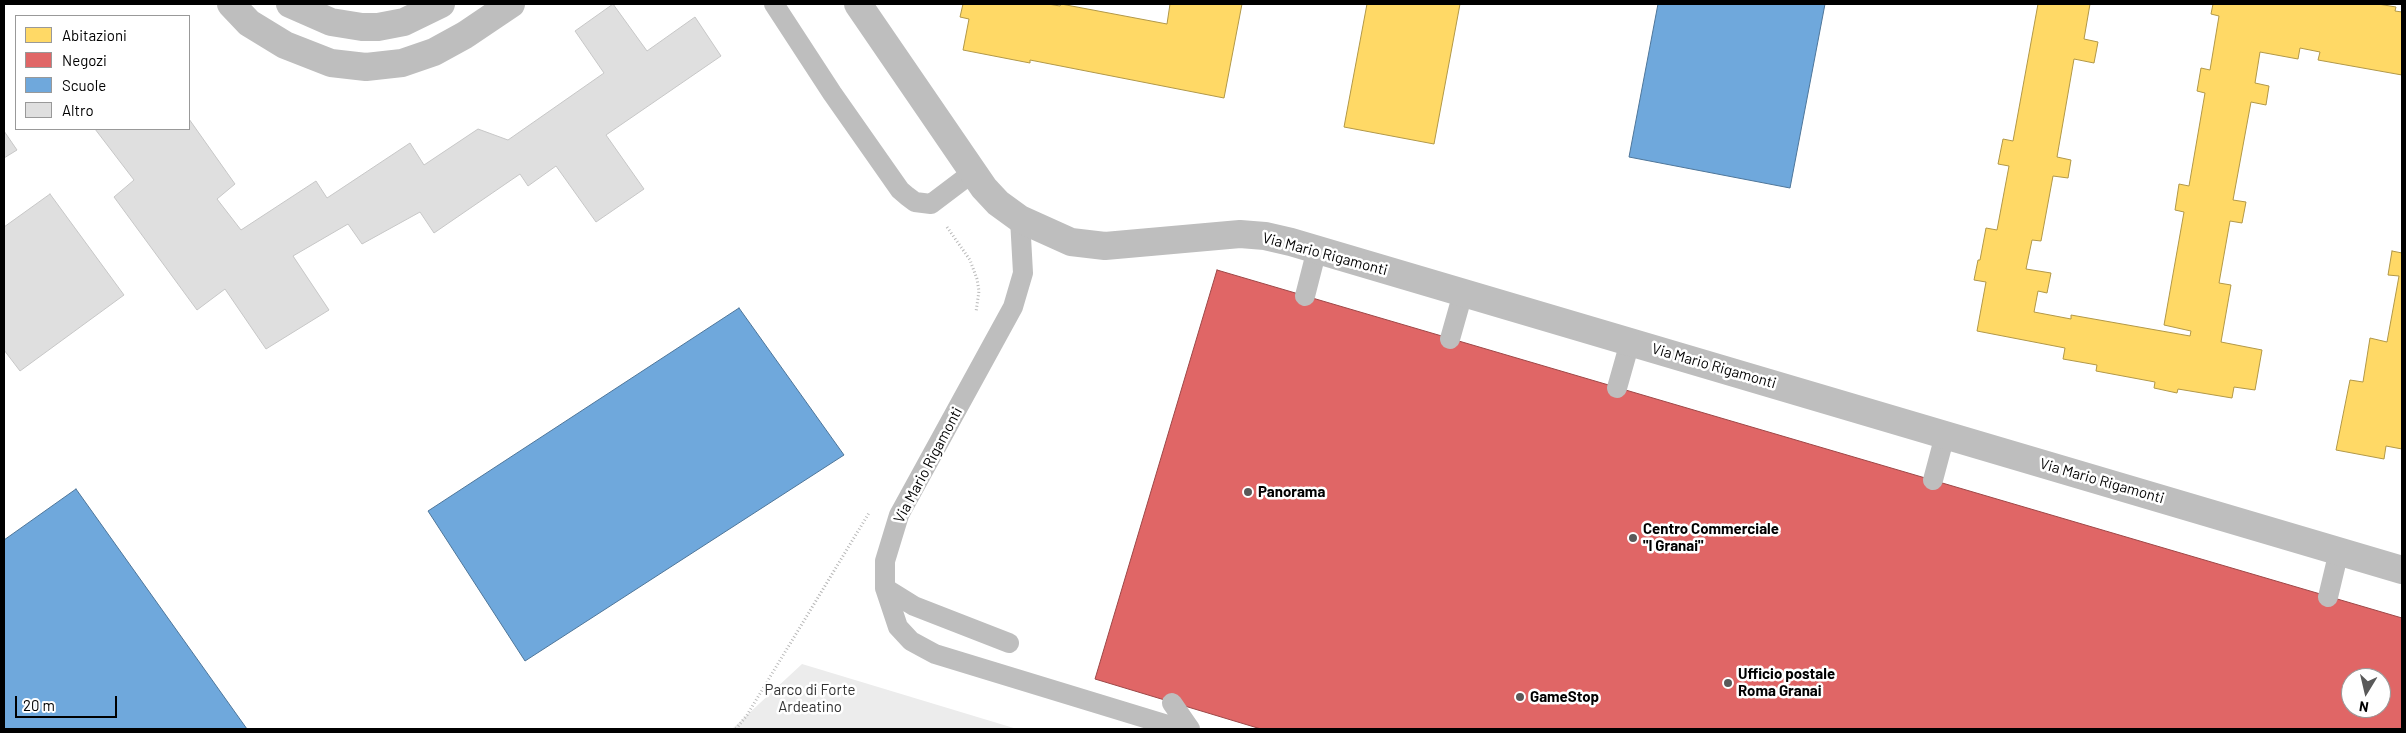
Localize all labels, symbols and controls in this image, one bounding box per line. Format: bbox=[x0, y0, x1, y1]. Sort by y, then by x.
legend bbox=[15, 15, 190, 130]
text: Abitazioni bbox=[62, 26, 127, 44]
text: Negozi bbox=[62, 51, 107, 69]
text: Scuole bbox=[62, 76, 106, 94]
text: Altro bbox=[62, 101, 94, 119]
street label: Via Mario Rigamonti bbox=[1261, 229, 1389, 279]
street label: Via Mario Rigamonti bbox=[1650, 340, 1778, 392]
street label: Via Mario Rigamonti bbox=[890, 404, 966, 526]
street label: Via Mario Rigamonti bbox=[2038, 455, 2166, 507]
place label: Panorama bbox=[1258, 483, 1325, 501]
marker: Panorama bbox=[1242, 486, 1254, 498]
place label: Centro Commerciale "I Granai" bbox=[1643, 520, 1779, 555]
marker: Centro Commerciale "I Granai" bbox=[1627, 532, 1639, 544]
place label: Ufficio postale Roma Granai bbox=[1738, 665, 1835, 700]
north arrow bbox=[2341, 668, 2391, 718]
marker: Ufficio postale Roma Granai bbox=[1722, 677, 1734, 689]
park label: Parco di Forte Ardeatino bbox=[765, 681, 855, 716]
scale bar bbox=[18, 686, 120, 718]
place label: GameStop bbox=[1530, 688, 1599, 706]
marker: GameStop bbox=[1514, 691, 1526, 703]
text: 20 m bbox=[23, 696, 55, 714]
text: N bbox=[2358, 698, 2370, 716]

